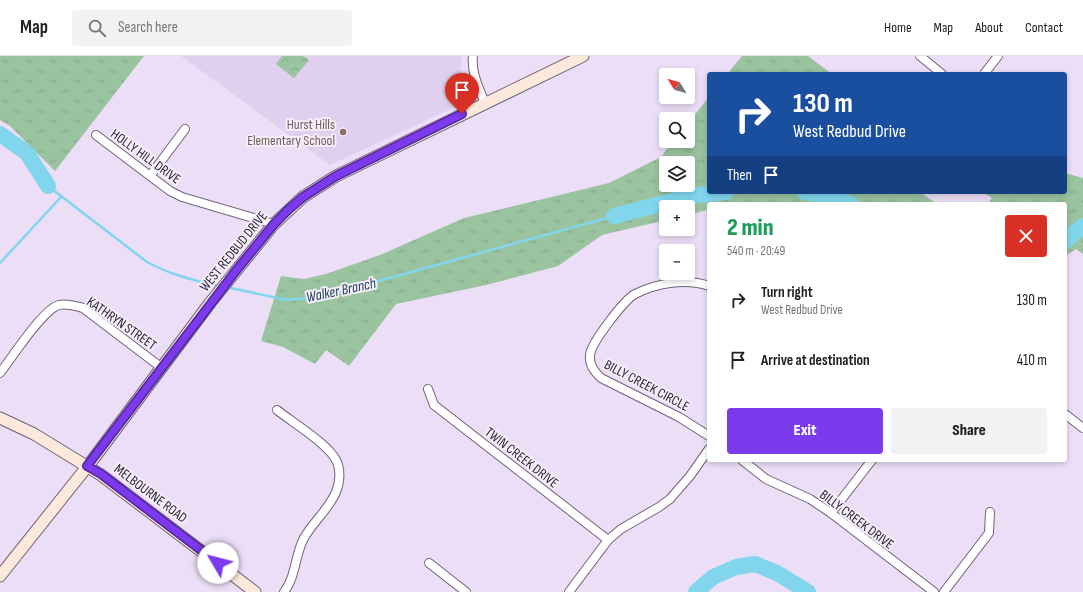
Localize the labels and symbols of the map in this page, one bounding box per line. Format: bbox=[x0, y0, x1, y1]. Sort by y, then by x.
north arrow bbox=[659, 68, 695, 104]
pin bbox=[445, 73, 479, 114]
place label: Hurst Hills Elementary School bbox=[247, 116, 335, 149]
street label: HOLLY HILL DRIVE bbox=[107, 125, 184, 188]
marker: Hurst Hills Elementary School bbox=[338, 127, 348, 137]
street label: WEST REDBUD DRIVE bbox=[196, 208, 271, 295]
water label: Walker Branch bbox=[304, 274, 378, 307]
street label: KATHRYN STREET bbox=[84, 293, 160, 354]
street label: BILLY CREEK CIRCLE bbox=[601, 356, 692, 415]
street label: TWIN CREEK DRIVE bbox=[482, 423, 562, 492]
street label: MELBOURNE ROAD bbox=[111, 460, 191, 526]
street label: BILLY CREEK DRIVE bbox=[816, 486, 897, 553]
position arrow bbox=[197, 542, 239, 584]

